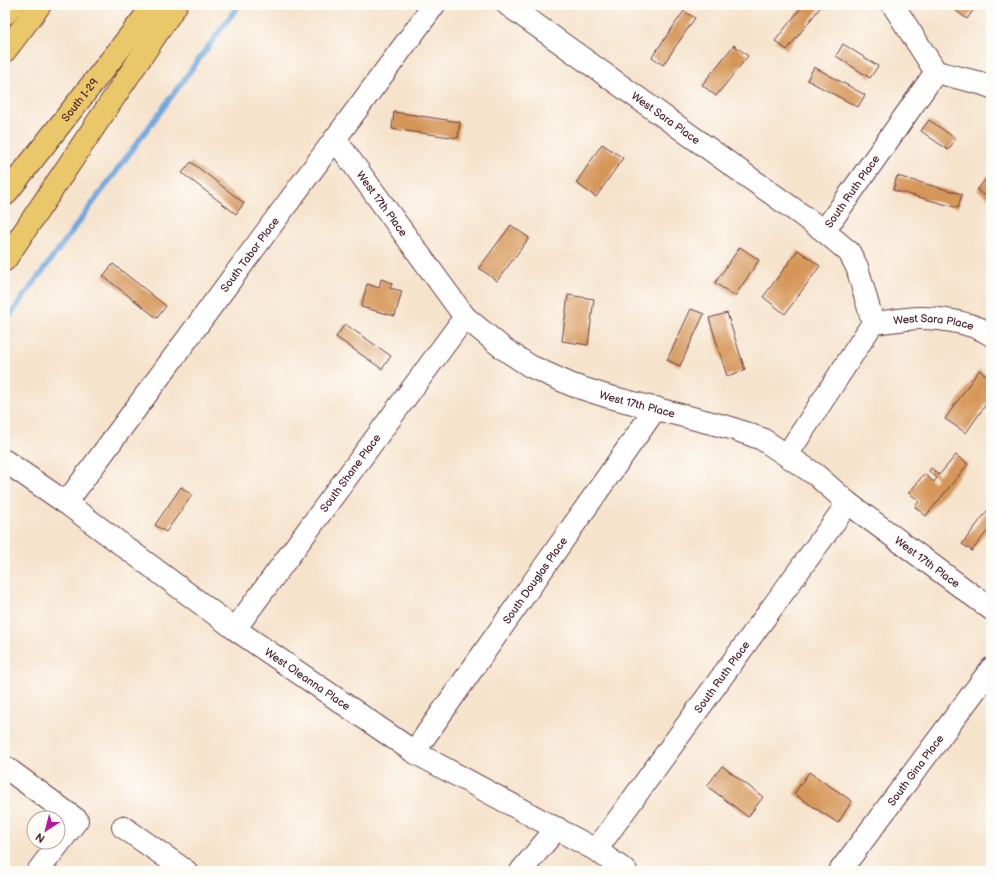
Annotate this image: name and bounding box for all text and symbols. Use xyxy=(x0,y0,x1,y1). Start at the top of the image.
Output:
street label: South I-29 xyxy=(59,76,101,124)
street label: West Sara Place xyxy=(629,89,703,147)
street label: South Ruth Place xyxy=(822,152,883,230)
street label: West 17th Place xyxy=(354,169,410,240)
street label: South Tabor Place xyxy=(218,214,282,295)
street label: West Sara Place xyxy=(892,312,976,333)
street label: West 17th Place xyxy=(597,388,677,421)
street label: South Shane Place xyxy=(317,431,384,515)
street label: South Douglas Place xyxy=(500,534,570,626)
street label: West 17th Place xyxy=(892,534,963,591)
street label: South Ruth Place xyxy=(692,638,753,716)
street label: West Oleanna Place xyxy=(262,645,353,714)
street label: South Gina Place xyxy=(885,732,947,809)
north arrow xyxy=(26,810,66,850)
text: N xyxy=(33,830,48,845)

